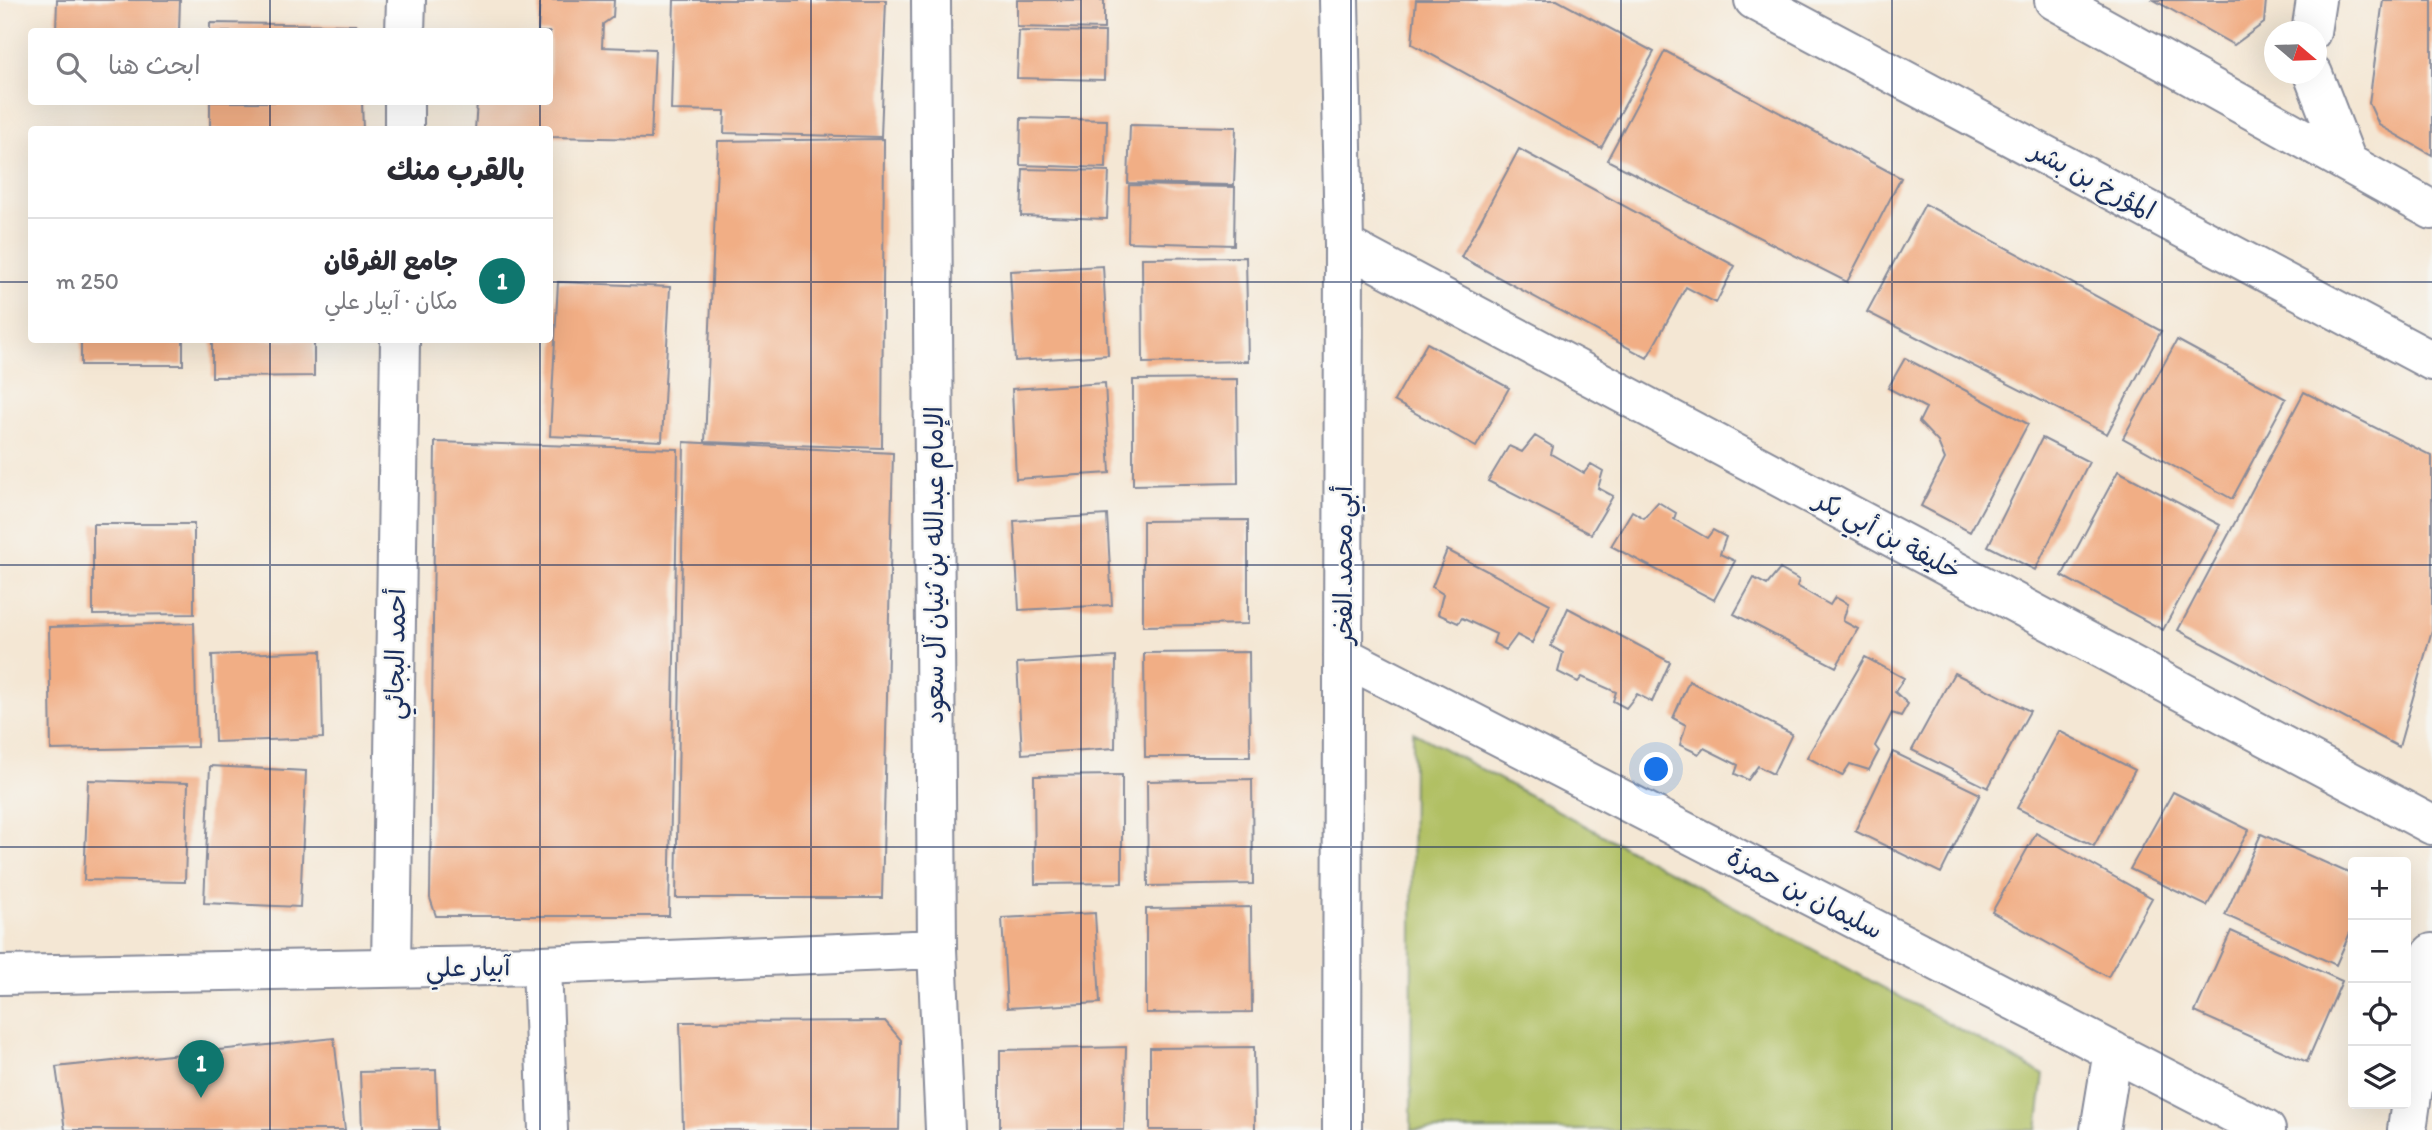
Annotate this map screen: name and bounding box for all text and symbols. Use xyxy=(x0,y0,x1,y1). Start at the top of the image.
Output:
north arrow xyxy=(2264,21,2327,84)
search box xyxy=(28,28,553,105)
icon: search xyxy=(52,48,90,86)
text: ابحث هنا xyxy=(108,49,201,81)
street label: المؤرخ بن بشر xyxy=(2022,133,2161,228)
text: بالقرب منك xyxy=(387,151,525,188)
text: جامع الفرقان xyxy=(324,245,458,277)
text: 250 m xyxy=(56,267,119,295)
text: 1 xyxy=(497,267,507,295)
text: مكان · آبيار علي xyxy=(324,287,458,315)
street label: الإمام عبدالله بن ثنيان آل سعود xyxy=(918,406,954,724)
street label: خليفة بن أبي بكر xyxy=(1804,482,1967,593)
street label: أبي محمد الفخر xyxy=(1327,485,1366,646)
street label: أحمد البجائي xyxy=(378,587,419,720)
your location xyxy=(1639,752,1673,786)
street label: سليمان بن حمزة xyxy=(1722,840,1888,946)
map controls xyxy=(2348,857,2411,1109)
button: + xyxy=(2348,857,2411,920)
button: − xyxy=(2348,920,2411,983)
street label: آبيار علي xyxy=(425,950,512,991)
button: locate xyxy=(2348,983,2411,1046)
pin: 1 xyxy=(178,1040,224,1098)
button: layers xyxy=(2348,1046,2411,1109)

